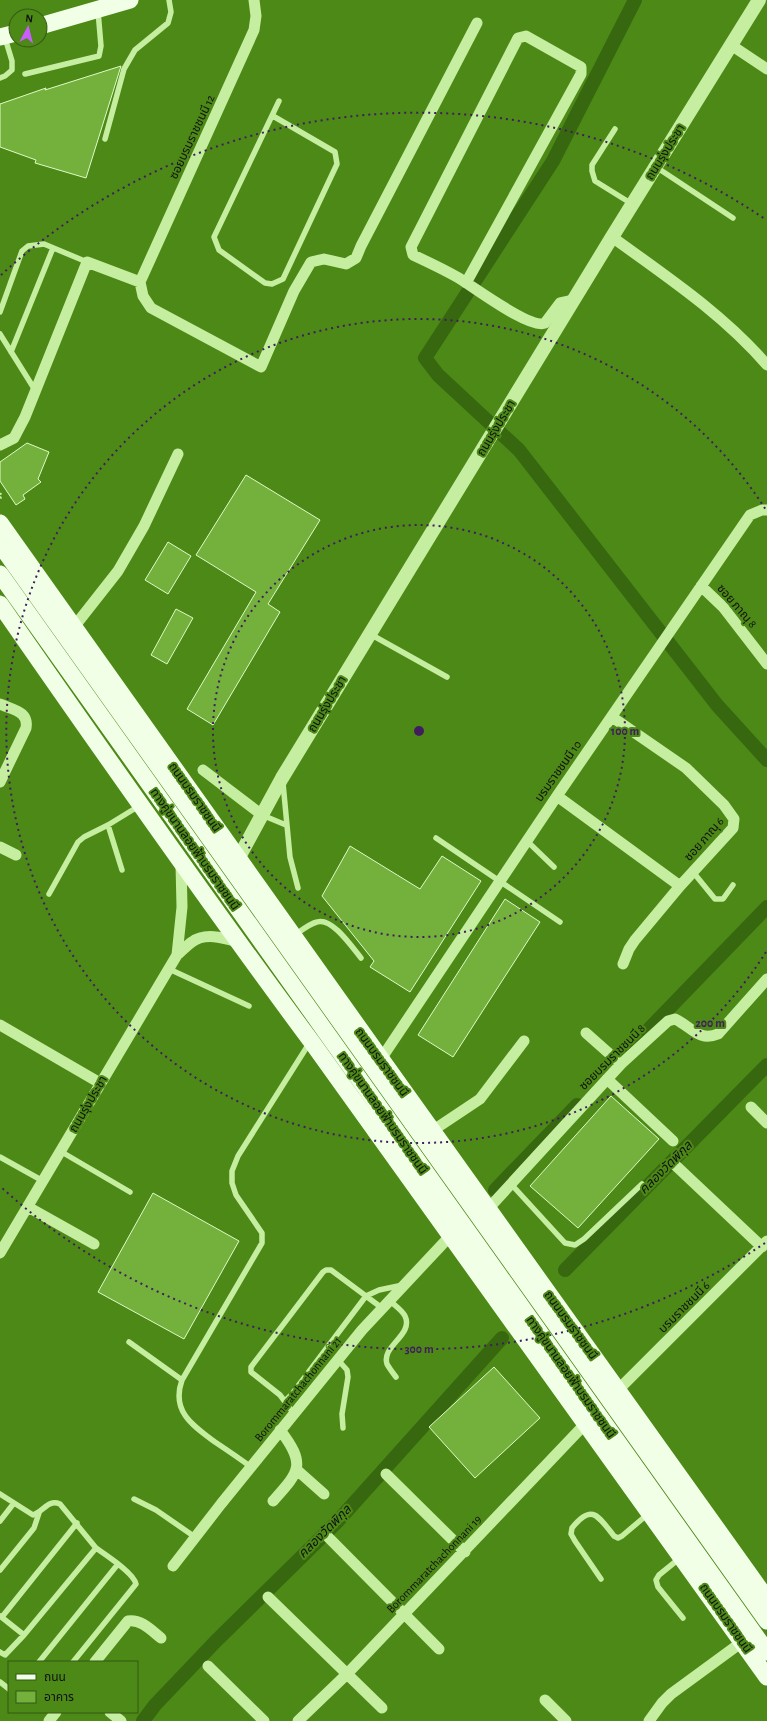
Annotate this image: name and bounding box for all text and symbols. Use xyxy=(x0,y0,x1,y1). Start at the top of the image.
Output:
north arrow xyxy=(8,8,48,48)
text: N xyxy=(25,13,34,24)
street label: ซอยบรมราชชนนี 12 xyxy=(167,93,217,181)
street label: ถนนรุ่งประชา xyxy=(642,122,688,182)
street label: ถนนรุ่งประชา xyxy=(474,397,518,459)
street label: ซอย ภาณุ 8 xyxy=(714,582,759,631)
street label: ถนนรุ่งประชา xyxy=(305,673,349,735)
centre of rings xyxy=(412,724,426,738)
text: 100 m xyxy=(611,725,639,737)
street label: บรมราชชนนี 10 xyxy=(533,738,583,804)
street label: ถนนบรมราชชนนี xyxy=(167,760,223,834)
street label: ทางคู่ขนานลอยฟ้าบรมราชชนนี xyxy=(148,786,242,912)
street label: ซอย ภาณุ 6 xyxy=(682,815,727,864)
text: 200 m xyxy=(695,1017,725,1029)
street label: ซอยบรมราชชนนี 8 xyxy=(577,1022,647,1092)
street label: ถนนบรมราชชนนี xyxy=(353,1026,411,1098)
street label: ทางคู่ขนานลอยฟ้าบรมราชชนนี xyxy=(336,1050,430,1176)
street label: ถนนรุ่งประชา xyxy=(66,1073,110,1135)
water label: คลองวัดพิกุล xyxy=(636,1138,696,1198)
street label: บรมราชชนนี 6 xyxy=(656,1279,712,1335)
street label: ถนนบรมราชชนนี xyxy=(542,1289,600,1361)
street label: ทางคู่ขนานลอยฟ้าบรมราชชนนี xyxy=(524,1314,618,1440)
street label: Borommaratchachonnani 21 xyxy=(252,1334,344,1444)
text: 300 m xyxy=(404,1343,434,1355)
water label: คลองวัดพิกุล xyxy=(295,1502,355,1562)
street label: Borommaratchachonnani 19 xyxy=(384,1513,484,1615)
street label: ถนนบรมราชชนนี xyxy=(698,1581,754,1655)
legend xyxy=(8,1661,138,1713)
text: ถนน xyxy=(44,1671,66,1683)
text: อาคาร xyxy=(44,1691,74,1703)

